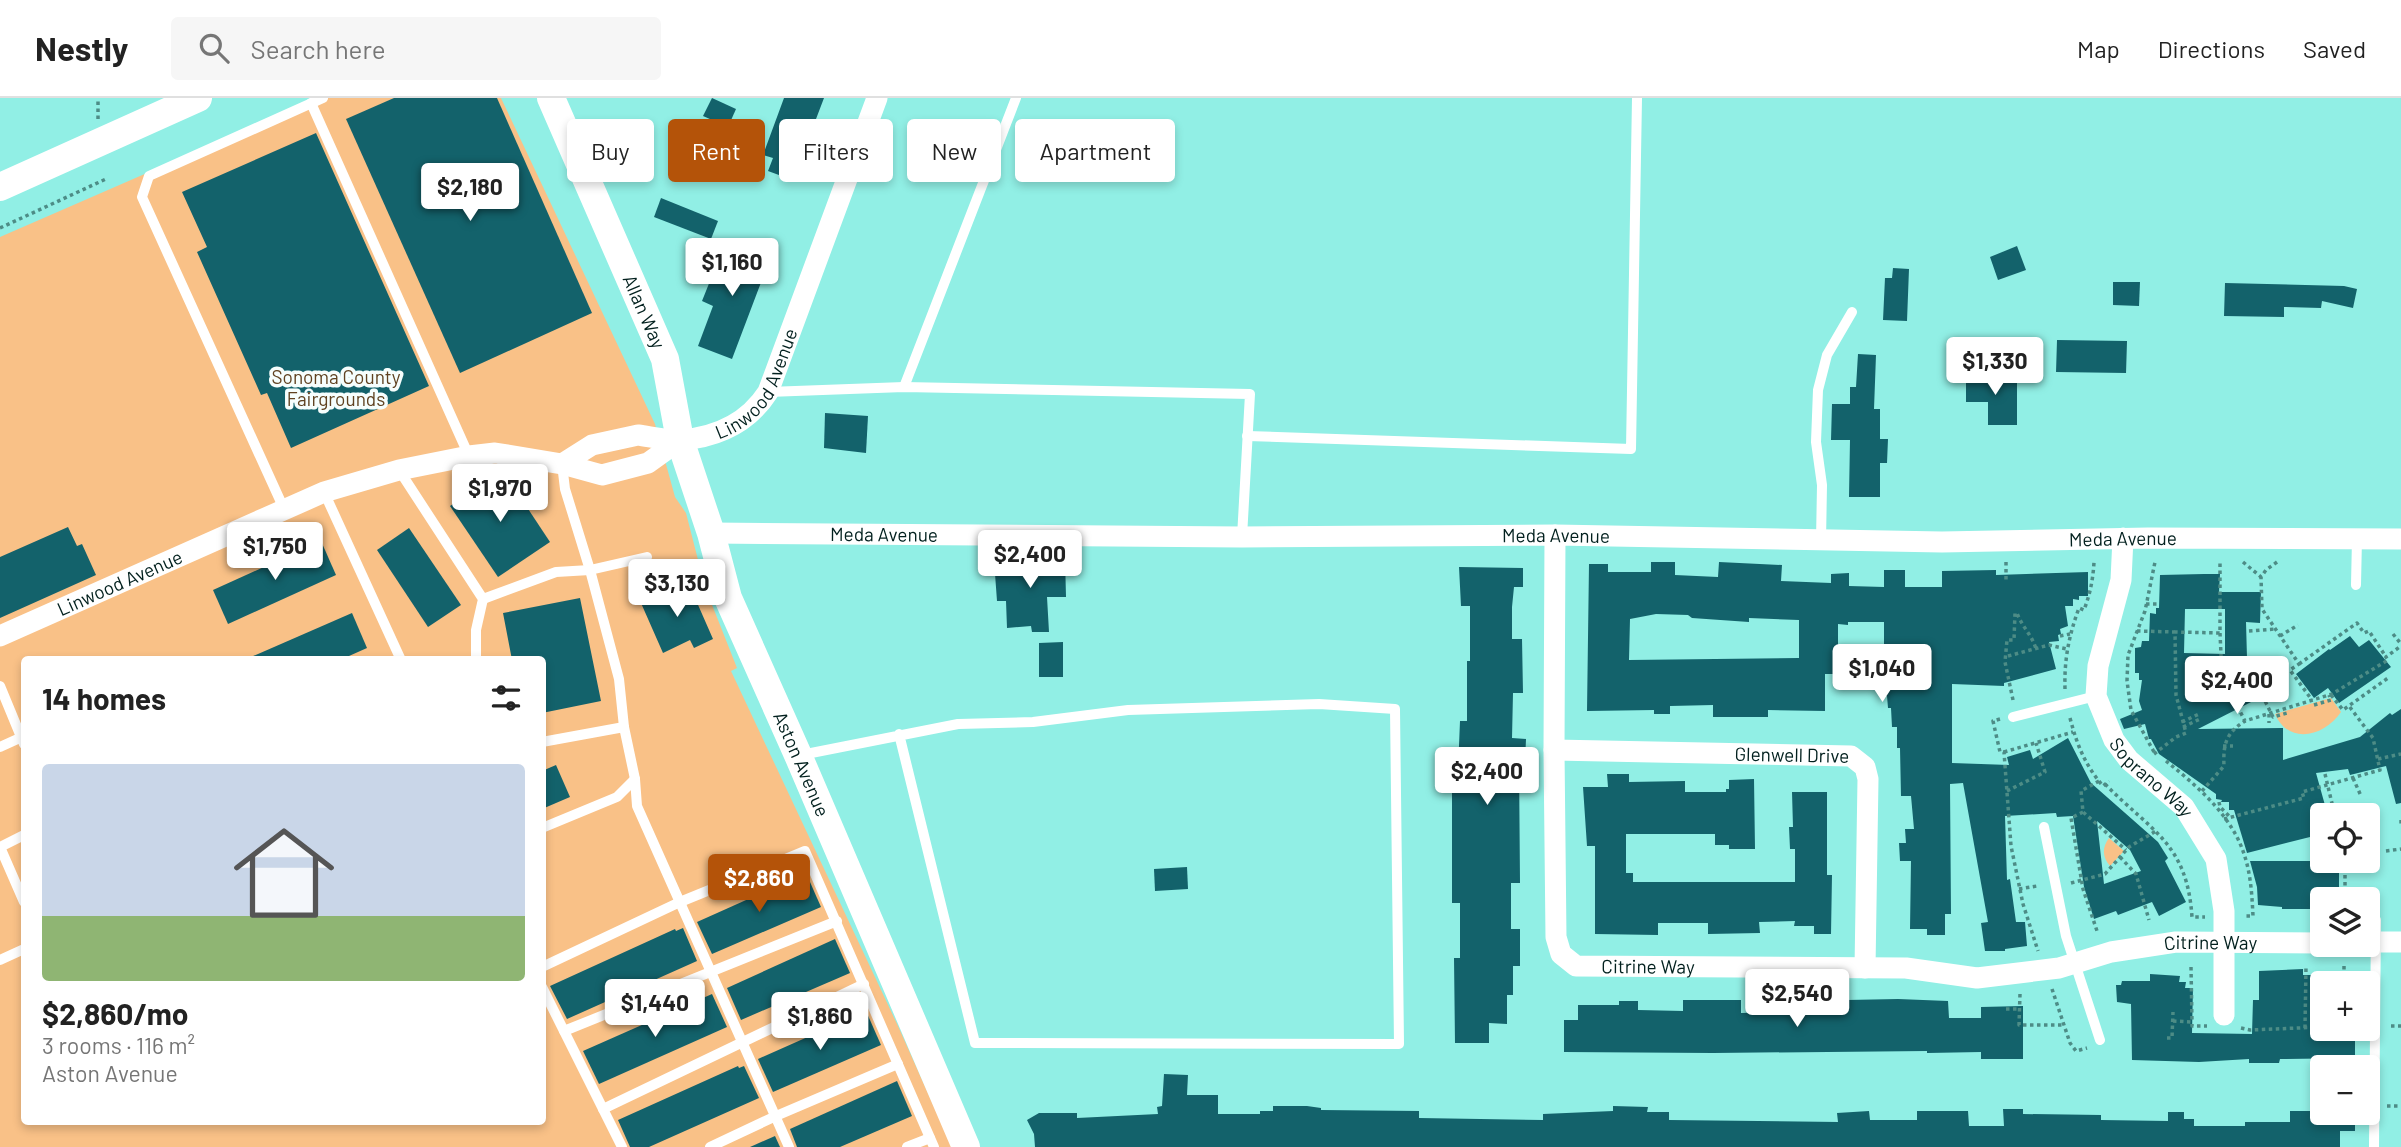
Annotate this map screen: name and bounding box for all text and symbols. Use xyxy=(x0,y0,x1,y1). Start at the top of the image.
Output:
search box xyxy=(171,17,661,80)
text: Nestly xyxy=(35,28,129,68)
icon: search xyxy=(195,29,233,67)
text: Search here xyxy=(251,33,386,64)
text: Map xyxy=(2077,34,2120,63)
text: Directions xyxy=(2158,34,2265,63)
text: Saved xyxy=(2303,34,2366,63)
chip: Buy xyxy=(567,119,654,182)
chip: Rent xyxy=(668,119,765,182)
chip: Filters xyxy=(779,119,893,182)
chip: New xyxy=(907,119,1001,182)
chip: Apartment xyxy=(1015,119,1175,182)
pin: $2,180 xyxy=(413,164,527,223)
text: $2,180 xyxy=(437,172,503,200)
pin: $1,160 xyxy=(675,238,789,298)
text: $1,160 xyxy=(702,247,763,275)
street label: Allan Way xyxy=(619,271,671,352)
street label: Linwood Avenue xyxy=(712,325,802,443)
pin: $1,330 xyxy=(1938,338,2052,397)
text: $1,330 xyxy=(1962,346,2028,374)
park label: Sonoma County Fairgrounds xyxy=(271,365,401,410)
pin: $1,970 xyxy=(443,464,557,524)
text: $1,970 xyxy=(468,473,532,501)
pin: $1,750 xyxy=(218,522,332,582)
street label: Meda Avenue xyxy=(830,522,938,546)
street label: Meda Avenue xyxy=(1502,523,1610,547)
street label: Meda Avenue xyxy=(2069,526,2177,551)
text: $1,750 xyxy=(243,531,307,559)
pin: $2,400 xyxy=(973,531,1087,590)
text: $2,400 xyxy=(994,539,1066,567)
street label: Linwood Avenue xyxy=(53,545,186,620)
pin: $3,130 xyxy=(620,560,734,619)
text: $3,130 xyxy=(644,568,710,596)
pin: $1,040 xyxy=(1825,644,1939,704)
text: $1,040 xyxy=(1849,653,1915,681)
pin: $2,400 xyxy=(2180,656,2294,716)
text: $2,400 xyxy=(2201,665,2273,693)
icon: filters xyxy=(487,679,525,717)
text: 14 homes xyxy=(42,680,166,716)
street label: Aston Avenue xyxy=(769,708,835,820)
street label: Soprano Way xyxy=(2105,733,2199,821)
street label: Glenwell Drive xyxy=(1734,742,1850,767)
pin: $2,400 xyxy=(1430,748,1544,807)
text: $2,400 xyxy=(1451,756,1523,784)
map controls xyxy=(2310,803,2380,1125)
button: locate xyxy=(2310,803,2380,873)
icon: home xyxy=(221,810,347,936)
pin: $2,860 xyxy=(702,854,816,914)
text: $2,860 xyxy=(724,863,794,891)
button: layers xyxy=(2310,887,2380,957)
street label: Citrine Way xyxy=(2162,930,2258,955)
street label: Citrine Way xyxy=(1601,954,1695,978)
pin: $2,540 xyxy=(1740,970,1854,1029)
button: + xyxy=(2310,971,2380,1041)
text: $2,540 xyxy=(1761,978,1833,1006)
pin: $1,440 xyxy=(598,979,712,1039)
text: $1,440 xyxy=(621,988,689,1016)
pin: $1,860 xyxy=(763,992,877,1052)
text: $2,860/mo xyxy=(42,995,188,1031)
text: $1,860 xyxy=(787,1001,853,1029)
text: 3 rooms · 116 m² xyxy=(42,1031,195,1059)
button: − xyxy=(2310,1055,2380,1125)
text: Aston Avenue xyxy=(42,1059,178,1087)

